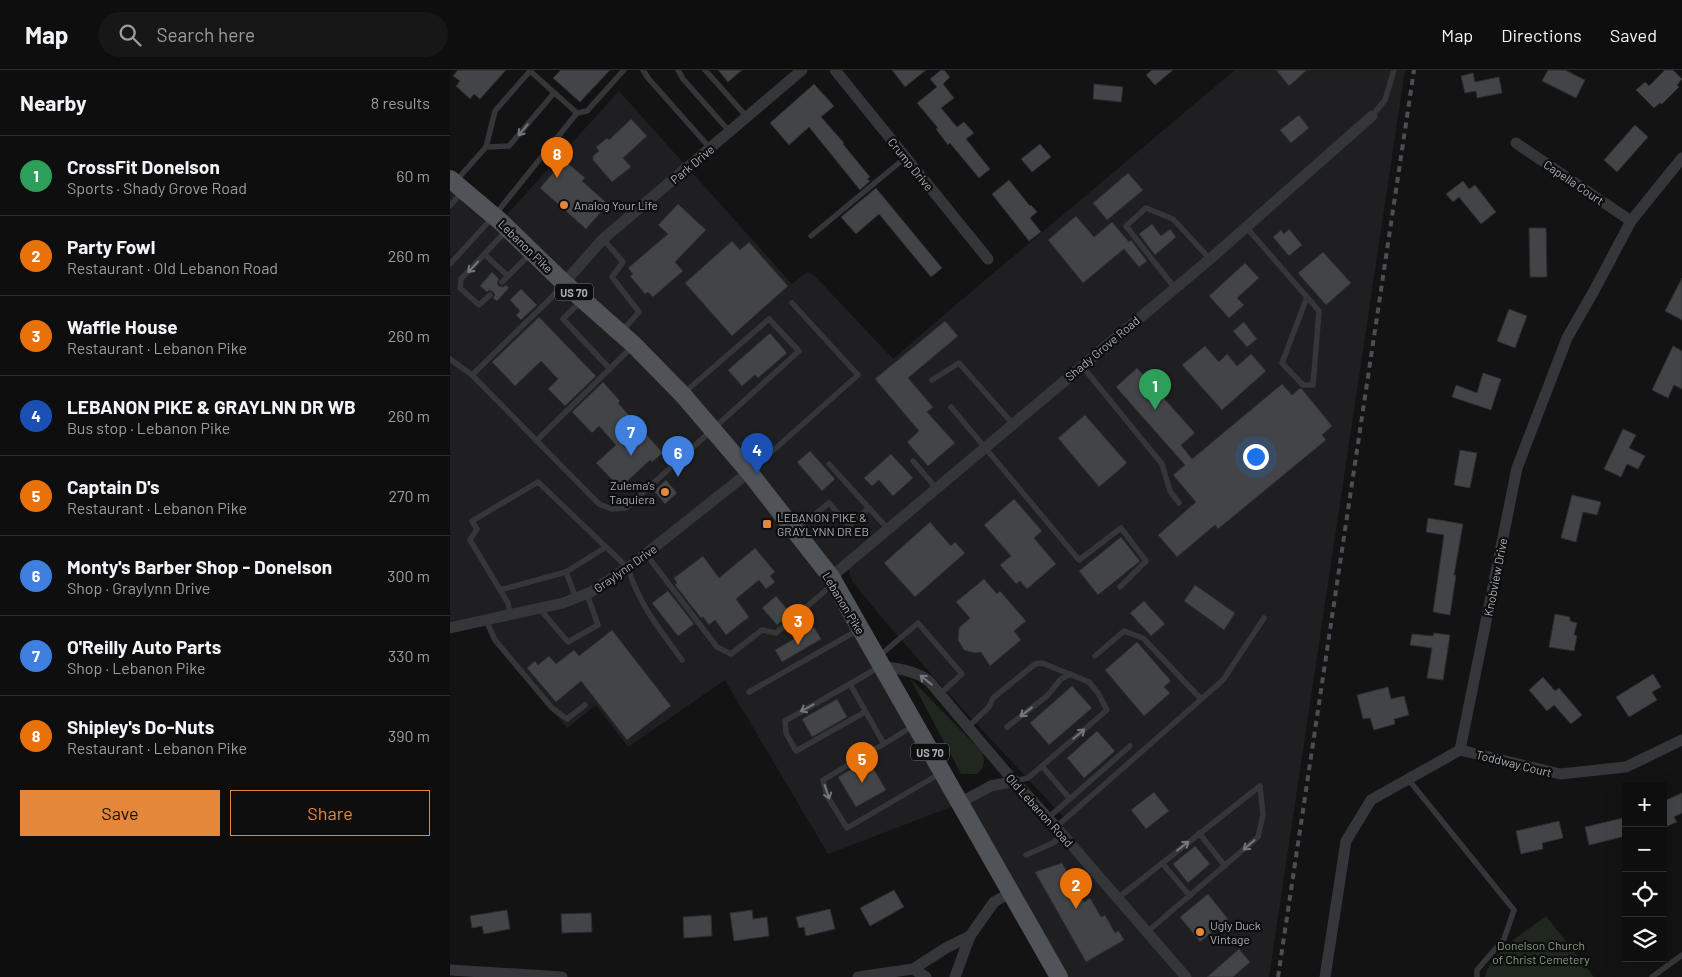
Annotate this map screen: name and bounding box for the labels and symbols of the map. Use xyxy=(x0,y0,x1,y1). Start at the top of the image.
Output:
one-way arrow xyxy=(517,123,528,136)
street label: Crump Drive xyxy=(885,135,937,193)
pin: 8 xyxy=(541,137,573,178)
street label: Park Drive xyxy=(667,142,717,186)
street label: Capella Court xyxy=(1541,157,1607,207)
place label: Analog Your Life xyxy=(574,198,658,212)
marker: Analog Your Life xyxy=(558,199,570,211)
street label: Lebanon Pike xyxy=(496,217,556,275)
one-way arrow xyxy=(467,260,479,273)
road number: US 70 xyxy=(555,283,593,300)
street label: Shady Grove Road xyxy=(1062,313,1142,383)
pin: 1 xyxy=(1139,369,1171,410)
pin: 7 xyxy=(615,415,647,456)
pin: 4 xyxy=(741,433,773,474)
pin: 6 xyxy=(662,436,694,477)
your location xyxy=(1243,444,1269,470)
place label: Zulema's Taquiera xyxy=(609,478,655,506)
marker: Zulema's Taquiera xyxy=(659,486,671,498)
place label: LEBANON PIKE & GRAYLYNN DR EB xyxy=(777,510,869,538)
marker: LEBANON PIKE & GRAYLYNN DR EB xyxy=(761,518,773,530)
street label: Knobview Drive xyxy=(1481,537,1509,617)
street label: Graylynn Drive xyxy=(591,541,659,595)
street label: Lebanon Pike xyxy=(820,569,868,637)
pin: 3 xyxy=(782,604,814,645)
one-way arrow xyxy=(919,674,932,685)
one-way arrow xyxy=(800,703,815,713)
one-way arrow xyxy=(1019,707,1033,717)
one-way arrow xyxy=(1072,729,1085,740)
pin: 5 xyxy=(846,742,878,783)
road number: US 70 xyxy=(911,744,949,760)
street label: Toddway Court xyxy=(1475,747,1553,779)
street label: Old Lebanon Road xyxy=(1004,771,1076,849)
one-way arrow xyxy=(823,784,832,800)
one-way arrow xyxy=(1242,840,1255,851)
one-way arrow xyxy=(1176,841,1190,851)
pin: 2 xyxy=(1060,868,1092,909)
place label: Ugly Duck Vintage xyxy=(1210,918,1261,946)
marker: Ugly Duck Vintage xyxy=(1194,926,1206,938)
park label: Donelson Church of Christ Cemetery xyxy=(1492,938,1590,966)

